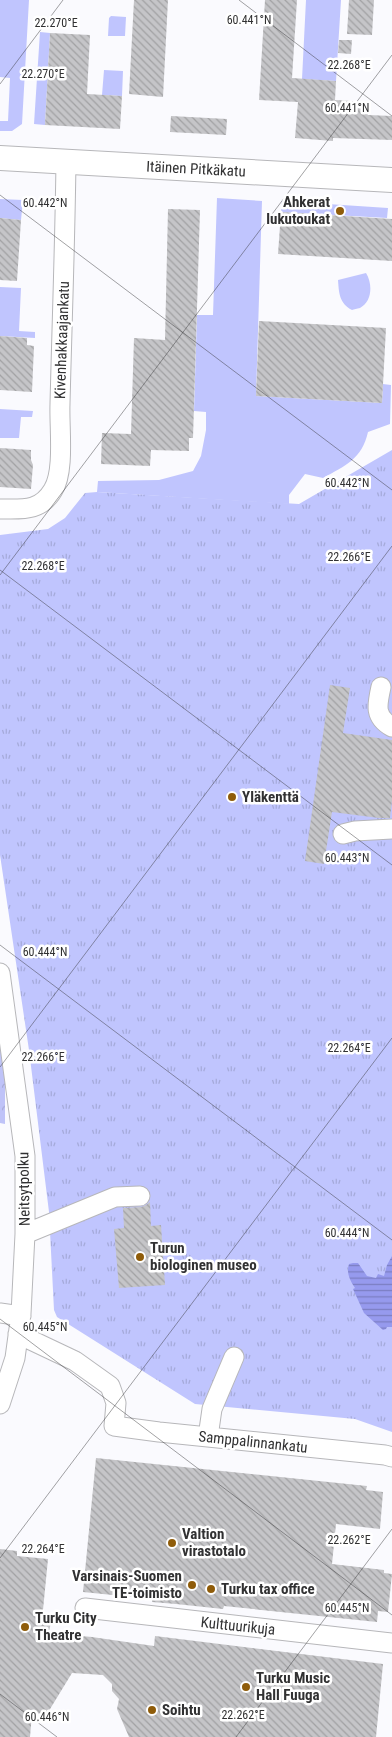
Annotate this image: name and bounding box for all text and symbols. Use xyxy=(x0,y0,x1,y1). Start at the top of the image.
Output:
text: 60.441°N xyxy=(227,13,271,27)
text: 22.270°E xyxy=(34,16,78,30)
text: 22.268°E xyxy=(327,58,371,72)
text: 22.270°E xyxy=(21,67,65,81)
text: 60.441°N xyxy=(325,101,369,115)
street label: Itäinen Pitkäkatu xyxy=(146,157,246,181)
place label: Ahkerat lukutoukat xyxy=(266,193,330,228)
text: 60.442°N xyxy=(23,196,67,210)
marker: Ahkerat lukutoukat xyxy=(334,205,346,217)
street label: Kivenhakkaajankatu xyxy=(51,281,73,399)
text: 60.442°N xyxy=(325,476,369,490)
text: 22.266°E xyxy=(327,550,371,564)
text: 22.268°E xyxy=(21,559,65,573)
place label: Yläkenttä xyxy=(242,788,299,806)
marker: Yläkenttä xyxy=(226,791,238,803)
text: 60.443°N xyxy=(325,851,369,865)
text: 60.444°N xyxy=(23,945,67,959)
text: 22.264°E xyxy=(327,1041,371,1055)
text: 22.266°E xyxy=(21,1050,65,1064)
street label: Neitsytpolku xyxy=(14,1152,34,1226)
text: 60.444°N xyxy=(325,1226,369,1240)
place label: Turun biologinen museo xyxy=(150,1239,257,1274)
marker: Turun biologinen museo xyxy=(134,1251,146,1263)
text: 60.445°N xyxy=(23,1320,67,1334)
street label: Samppalinnankatu xyxy=(197,1427,309,1457)
place label: Valtion virastotalo xyxy=(182,1525,246,1560)
text: 22.262°E xyxy=(327,1533,371,1547)
marker: Valtion virastotalo xyxy=(166,1537,178,1549)
text: 22.264°E xyxy=(21,1542,65,1556)
place label: Varsinais-Suomen TE-toimisto xyxy=(72,1567,182,1602)
marker: Varsinais-Suomen TE-toimisto xyxy=(186,1579,198,1591)
place label: Turku tax office xyxy=(221,1580,315,1598)
marker: Turku tax office xyxy=(205,1583,217,1595)
text: 60.445°N xyxy=(325,1601,369,1615)
place label: Turku City Theatre xyxy=(35,1609,97,1644)
street label: Kulttuurikuja xyxy=(200,1613,276,1639)
marker: Turku City Theatre xyxy=(19,1621,31,1633)
place label: Turku Music Hall Fuuga xyxy=(256,1669,330,1704)
marker: Turku Music Hall Fuuga xyxy=(240,1681,252,1693)
place label: Soihtu xyxy=(162,1701,201,1719)
marker: Soihtu xyxy=(146,1704,158,1716)
text: 22.262°E xyxy=(221,1708,265,1722)
text: 60.446°N xyxy=(25,1710,69,1724)

